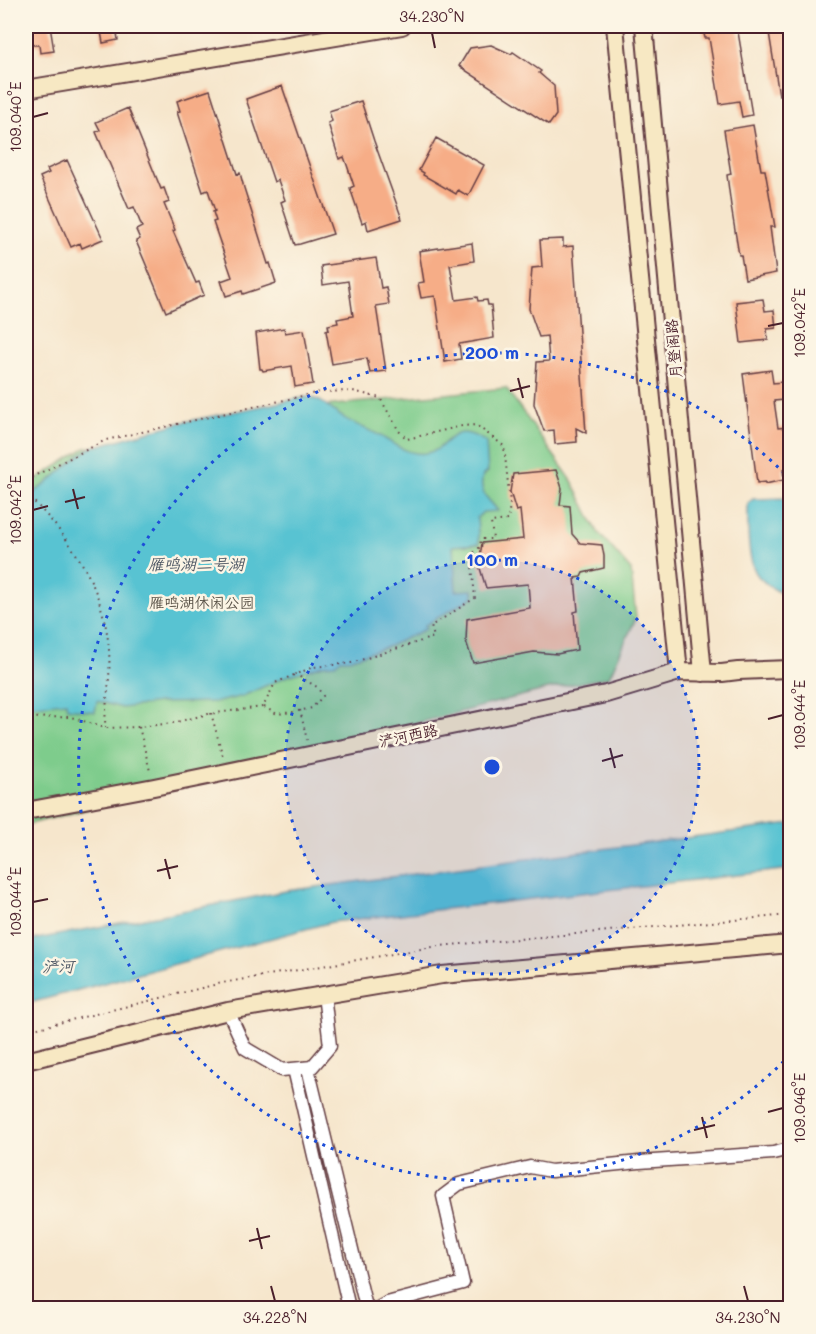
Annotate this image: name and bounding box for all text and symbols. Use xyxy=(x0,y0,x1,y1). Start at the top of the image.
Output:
text: 34.230°N xyxy=(399,6,465,26)
text: 109.040°E xyxy=(5,81,25,152)
text: 109.042°E xyxy=(789,288,809,358)
street label: 月登阁路 xyxy=(660,318,686,380)
text: 200 m xyxy=(465,340,519,364)
text: 109.042°E xyxy=(5,475,25,545)
text: 100 m xyxy=(466,547,518,571)
water label: 雁鸣湖二号湖 xyxy=(148,553,246,574)
park label: 雁鸣湖休闲公园 xyxy=(149,592,255,612)
text: 109.044°E xyxy=(789,679,809,750)
street label: 浐河西路 xyxy=(377,719,439,751)
centre of rings xyxy=(482,757,502,777)
text: 109.044°E xyxy=(5,866,25,937)
water label: 浐河 xyxy=(42,955,77,976)
text: 109.046°E xyxy=(789,1072,809,1143)
text: 34.228°N xyxy=(243,1307,307,1327)
text: 34.230°N xyxy=(715,1307,781,1327)

